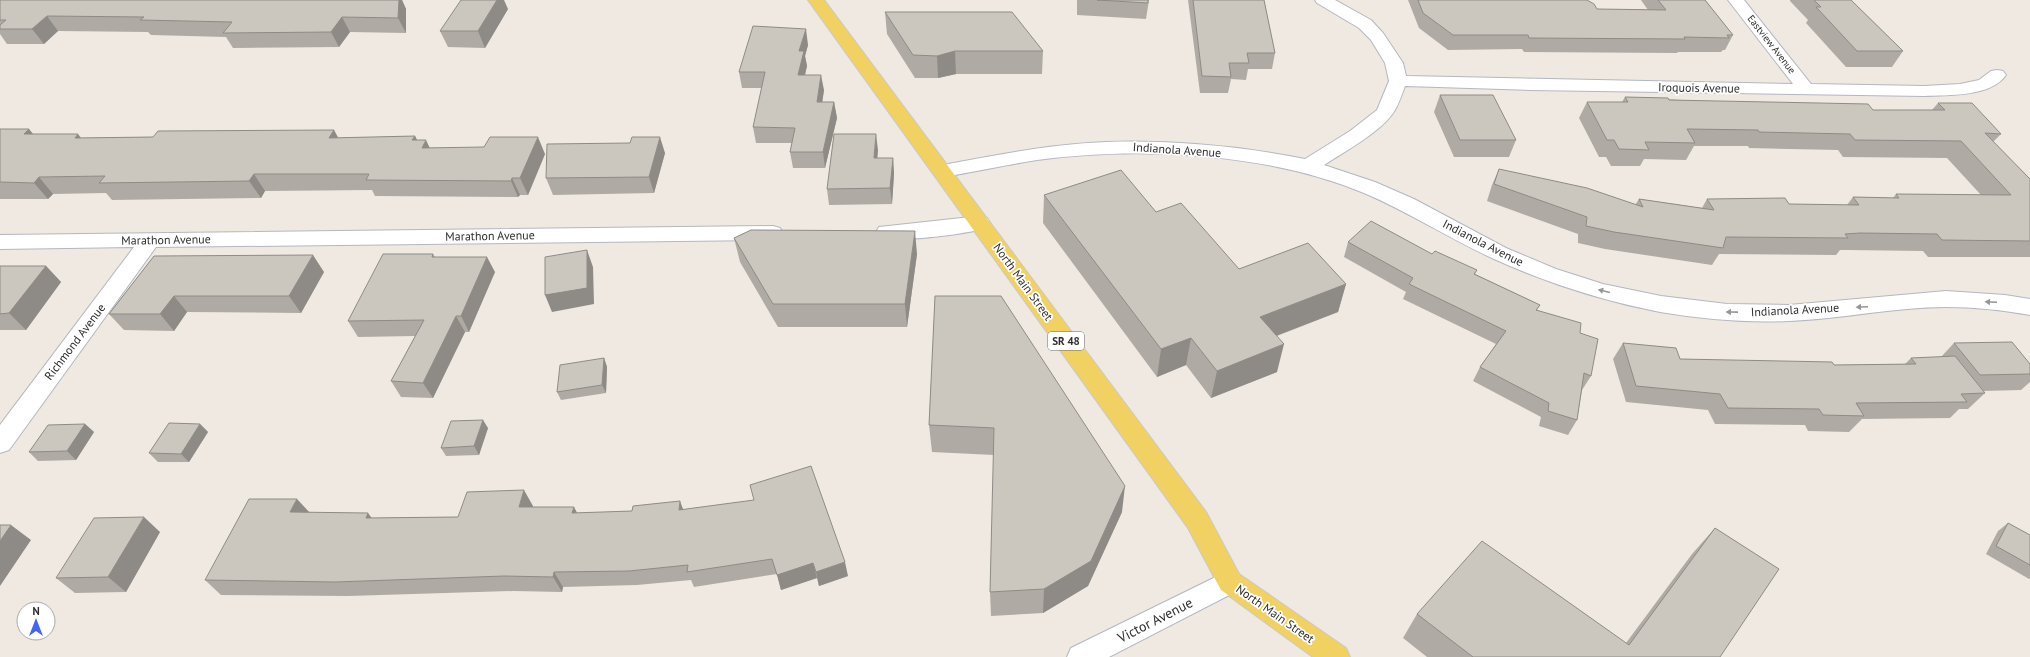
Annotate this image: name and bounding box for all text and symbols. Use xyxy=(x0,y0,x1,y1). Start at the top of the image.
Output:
street label: Eastview Avenue xyxy=(1745,12,1799,76)
street label: Iroquois Avenue xyxy=(1658,79,1740,96)
street label: Indianola Avenue xyxy=(1132,139,1222,160)
street label: Indianola Avenue xyxy=(1440,216,1526,269)
street label: Marathon Avenue xyxy=(445,227,535,244)
street label: Marathon Avenue xyxy=(121,231,211,248)
street label: North Main Street xyxy=(990,240,1056,323)
one-way arrow xyxy=(1598,288,1610,294)
one-way arrow xyxy=(1985,299,1997,306)
street label: Indianola Avenue xyxy=(1750,300,1840,319)
street label: Richmond Avenue xyxy=(41,301,108,383)
one-way arrow xyxy=(1855,304,1868,310)
one-way arrow xyxy=(1725,309,1738,315)
road number: SR 48 xyxy=(1048,332,1084,350)
street label: North Main Street xyxy=(1233,581,1317,646)
street label: Victor Avenue xyxy=(1114,593,1196,647)
north arrow xyxy=(16,601,56,641)
text: N xyxy=(32,604,40,618)

